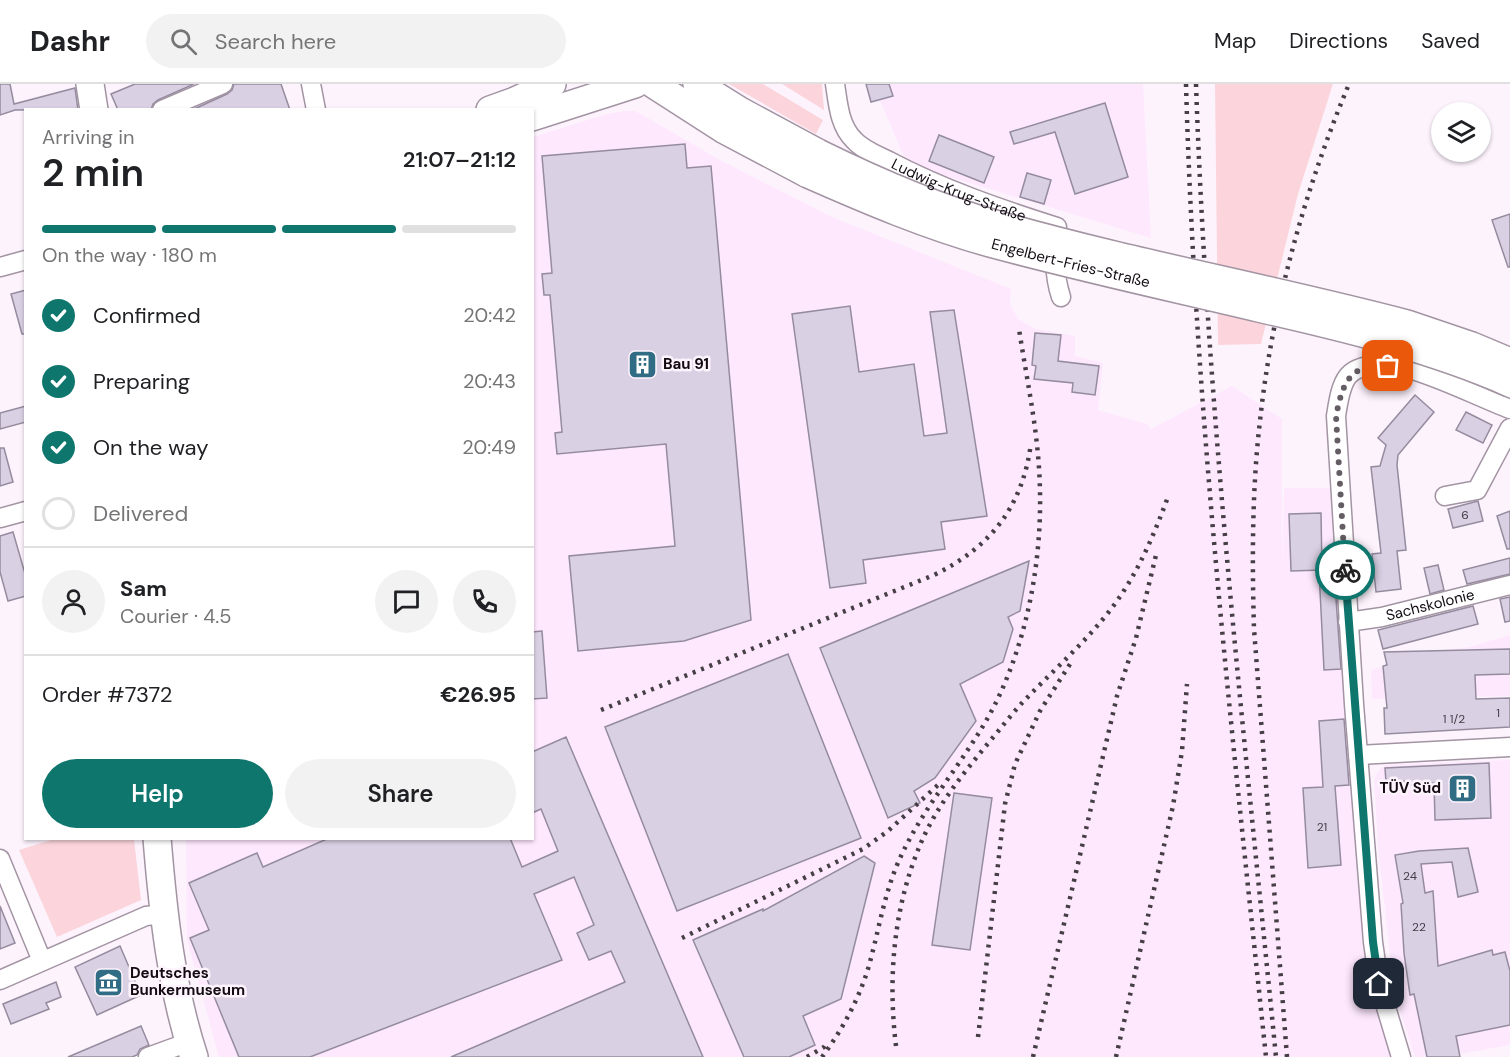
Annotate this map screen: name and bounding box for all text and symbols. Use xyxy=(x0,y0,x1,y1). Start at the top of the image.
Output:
search box xyxy=(146,14,566,68)
text: Dashr xyxy=(30,23,110,60)
icon: search xyxy=(167,25,200,58)
text: Search here xyxy=(215,27,336,56)
text: Map xyxy=(1214,27,1256,55)
text: Directions xyxy=(1289,27,1388,55)
text: Saved xyxy=(1421,27,1480,55)
map controls xyxy=(1431,102,1491,162)
button: layers xyxy=(1431,102,1491,162)
text: Arriving in xyxy=(42,124,134,150)
text: 21:07–21:12 xyxy=(403,145,516,174)
text: 2 min xyxy=(42,147,144,198)
street label: Ludwig-Krug-Straße xyxy=(888,154,1029,226)
street label: Engelbert-Fries-Straße xyxy=(989,234,1152,292)
text: On the way · 180 m xyxy=(42,242,217,268)
icon: check xyxy=(42,299,75,332)
text: Confirmed xyxy=(93,301,201,330)
text: 20:42 xyxy=(463,302,516,328)
pin xyxy=(1362,340,1413,391)
building icon: Bau 91 xyxy=(626,348,658,380)
icon: bag xyxy=(1371,349,1404,382)
place label: Bau 91 xyxy=(663,354,709,374)
icon: check xyxy=(42,365,75,398)
text: Preparing xyxy=(93,367,190,396)
text: 20:43 xyxy=(463,368,516,394)
icon: check xyxy=(42,431,75,464)
text: On the way xyxy=(93,433,208,462)
text: 20:49 xyxy=(462,434,516,460)
text: Delivered xyxy=(93,499,188,528)
house number: 6 xyxy=(1461,507,1469,523)
courier xyxy=(1315,540,1375,600)
icon: bike xyxy=(1329,554,1362,587)
button: person xyxy=(42,570,105,633)
button: chat xyxy=(375,570,438,633)
button: phone xyxy=(453,570,516,633)
text: Sam xyxy=(120,574,167,603)
street label: Sachskolonie xyxy=(1384,584,1477,626)
text: Courier · 4.5 xyxy=(120,603,232,629)
text: Order #7372 xyxy=(42,680,172,709)
text: €26.95 xyxy=(440,680,516,709)
house number: 1 xyxy=(1496,705,1500,721)
house number: 1 1/2 xyxy=(1443,711,1465,727)
button: Help xyxy=(42,759,273,828)
button: Share xyxy=(285,759,516,828)
building icon: TÜV Süd xyxy=(1446,772,1478,804)
place label: TÜV Süd xyxy=(1380,778,1441,798)
house number: 21 xyxy=(1317,819,1327,835)
house number: 24 xyxy=(1403,868,1417,884)
house number: 22 xyxy=(1412,919,1426,935)
pin xyxy=(1353,958,1404,1009)
place label: Deutsches Bunkermuseum xyxy=(130,963,245,1000)
museum icon: Deutsches Bunkermuseum xyxy=(93,966,125,998)
icon: home xyxy=(1362,967,1395,1000)

